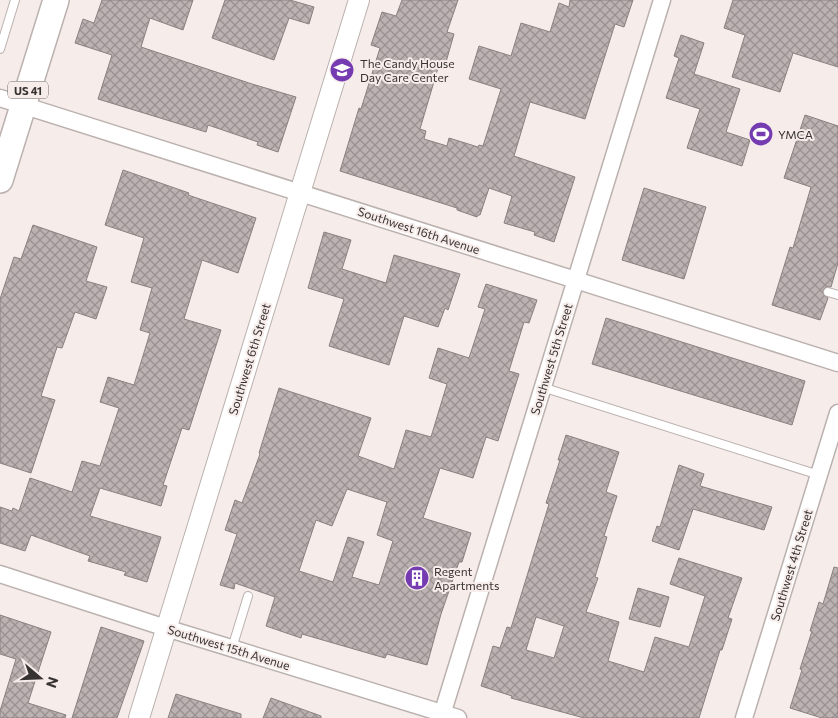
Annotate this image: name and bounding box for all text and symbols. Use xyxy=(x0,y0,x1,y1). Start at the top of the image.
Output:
place label: The Candy House Day Care Center xyxy=(360,56,455,84)
school or university icon: The Candy House Day Care Center xyxy=(329,57,355,83)
road number: US 41 xyxy=(8,82,48,98)
sports icon: YMCA xyxy=(748,121,774,147)
place label: YMCA xyxy=(778,127,813,141)
street label: Southwest 16th Avenue xyxy=(356,204,482,256)
street label: Southwest 6th Street xyxy=(225,301,273,417)
street label: Southwest 5th Street xyxy=(527,301,575,416)
street label: Southwest 4th Street xyxy=(767,507,815,623)
place label: Regent Apartments xyxy=(434,564,499,592)
building icon: Regent Apartments xyxy=(404,565,430,591)
street label: Southwest 15th Avenue xyxy=(166,622,292,672)
north arrow xyxy=(15,653,65,703)
text: N xyxy=(43,675,63,690)

